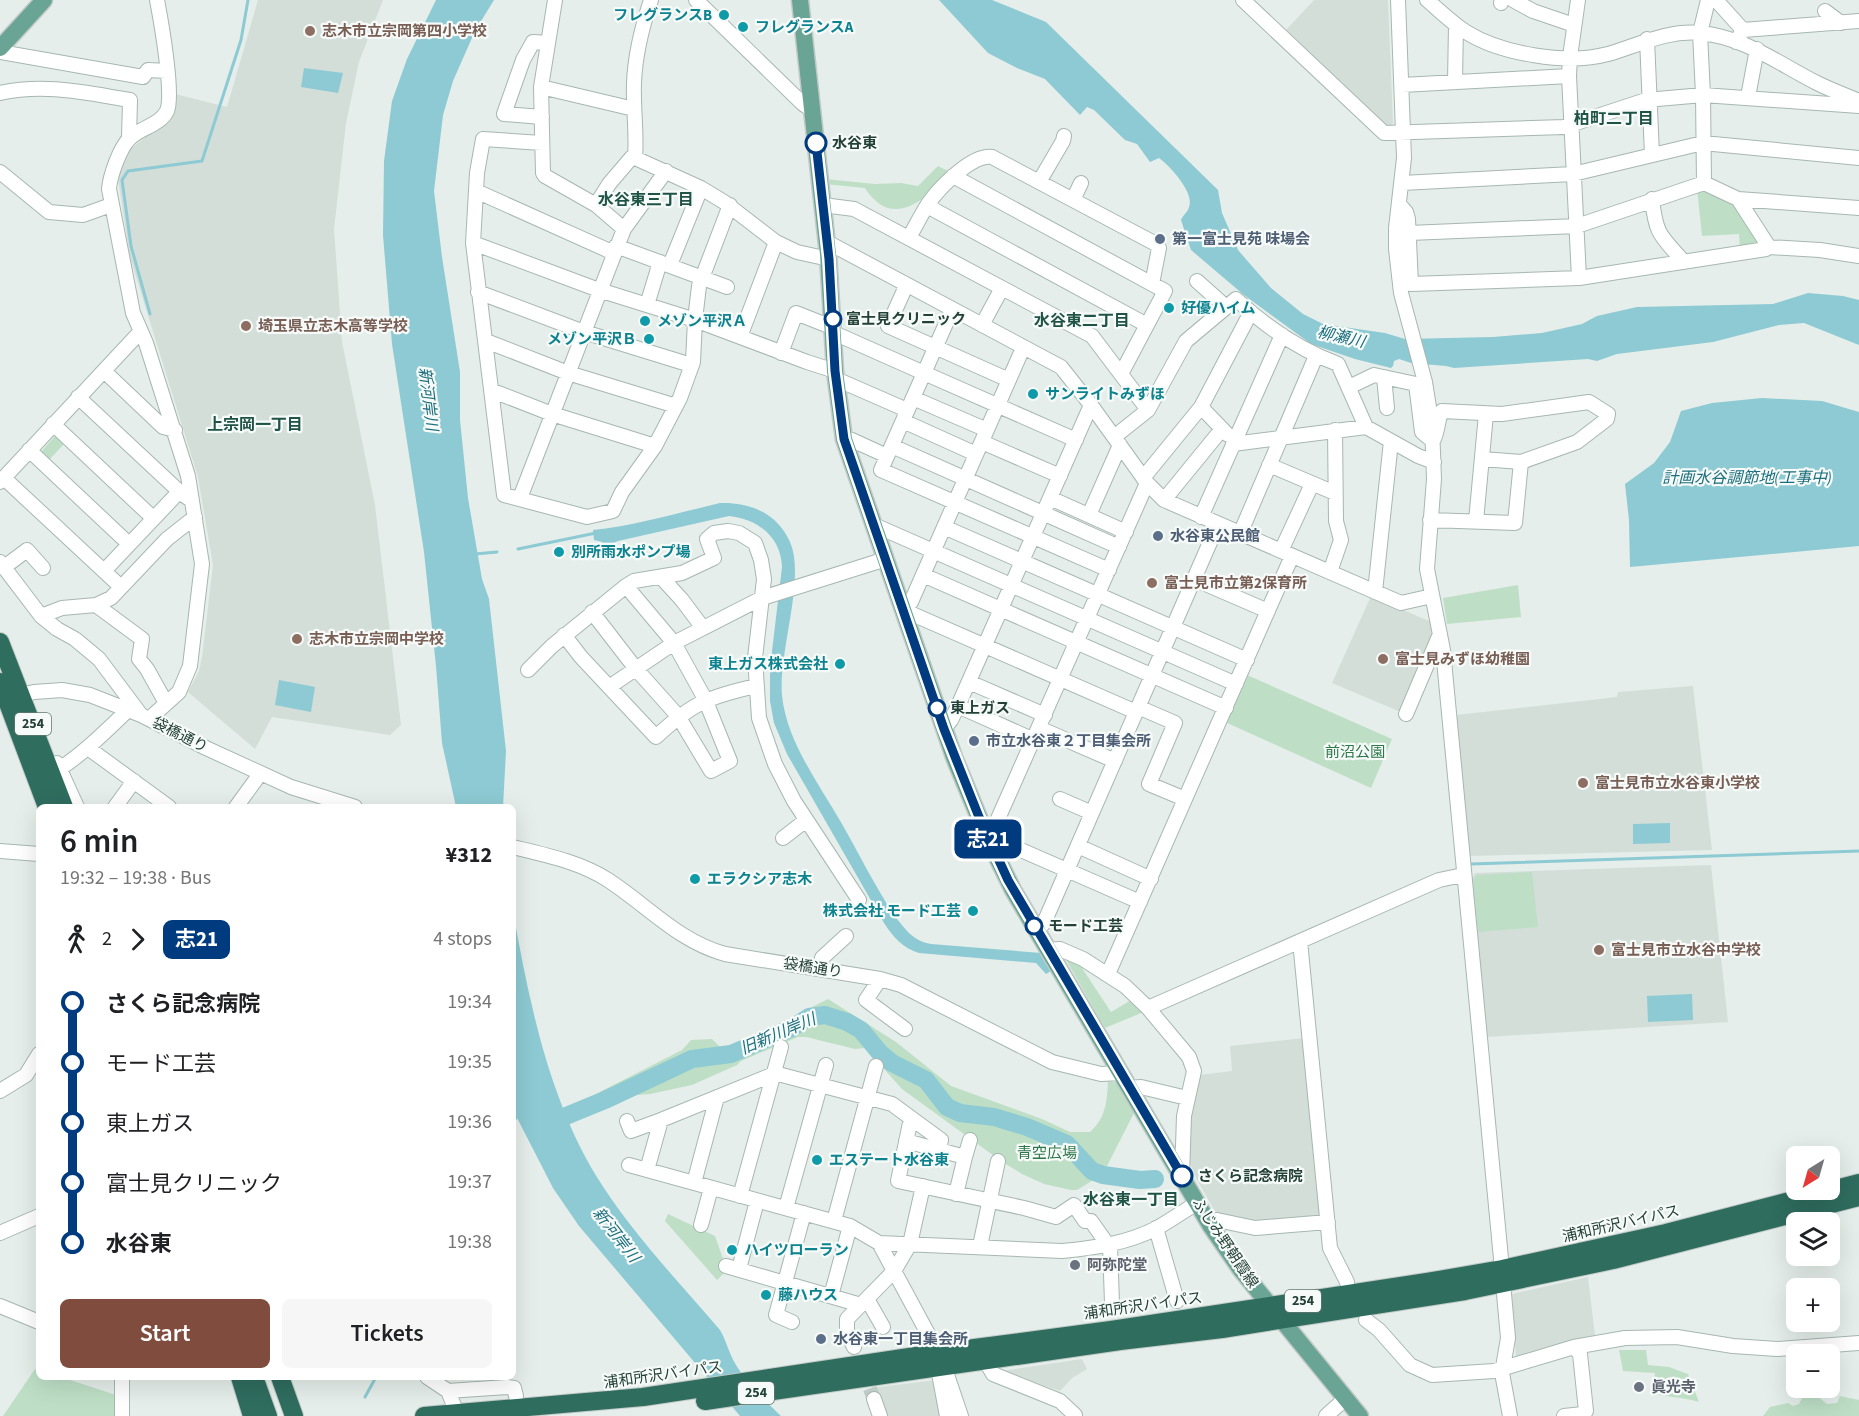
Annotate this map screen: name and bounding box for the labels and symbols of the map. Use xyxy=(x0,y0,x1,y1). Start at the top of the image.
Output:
place label: フレグランスB xyxy=(613,5,712,26)
marker: フレグランスB xyxy=(717,8,731,22)
place label: フレグランスA xyxy=(755,17,854,38)
marker: フレグランスA xyxy=(736,20,750,34)
place label: 志木市立宗岡第四小学校 xyxy=(322,21,487,42)
marker: 志木市立宗岡第四小学校 xyxy=(303,24,317,38)
district label: 柏町二丁目 xyxy=(1574,108,1654,130)
marker: 水谷東 xyxy=(805,132,827,154)
place label: 水谷東 xyxy=(832,133,877,154)
district label: 水谷東三丁目 xyxy=(598,189,694,211)
place label: 第一富士見苑 味場会 xyxy=(1172,229,1310,250)
marker: 第一富士見苑 味場会 xyxy=(1153,232,1167,246)
place label: 好優ハイム xyxy=(1181,298,1255,319)
marker: 好優ハイム xyxy=(1162,301,1176,315)
place label: 富士見クリニック xyxy=(846,309,966,330)
marker: 富士見クリニック xyxy=(824,310,842,328)
district label: 水谷東二丁目 xyxy=(1034,310,1130,332)
place label: メゾン平沢Ａ xyxy=(657,311,747,332)
marker: メゾン平沢Ａ xyxy=(638,314,652,328)
place label: 埼玉県立志木高等学校 xyxy=(258,316,408,337)
marker: 埼玉県立志木高等学校 xyxy=(239,319,253,333)
water label: 柳瀬川 xyxy=(1315,321,1369,354)
place label: メゾン平沢Ｂ xyxy=(547,329,637,350)
marker: メゾン平沢Ｂ xyxy=(642,332,656,346)
water label: 新河岸川 xyxy=(413,366,443,434)
place label: サンライトみずほ xyxy=(1045,384,1165,405)
marker: サンライトみずほ xyxy=(1026,387,1040,401)
district label: 上宗岡一丁目 xyxy=(207,414,303,436)
water label: 計画水谷調節地(工事中) xyxy=(1662,467,1832,489)
place label: 水谷東公民館 xyxy=(1170,526,1260,547)
marker: 水谷東公民館 xyxy=(1151,529,1165,543)
place label: 別所雨水ポンプ場 xyxy=(571,542,691,563)
marker: 別所雨水ポンプ場 xyxy=(552,545,566,559)
place label: 富士見市立第2保育所 xyxy=(1164,573,1307,594)
marker: 富士見市立第2保育所 xyxy=(1145,576,1159,590)
place label: 志木市立宗岡中学校 xyxy=(309,629,444,650)
marker: 志木市立宗岡中学校 xyxy=(290,632,304,646)
place label: 富士見みずほ幼稚園 xyxy=(1395,649,1530,670)
marker: 富士見みずほ幼稚園 xyxy=(1376,652,1390,666)
place label: 東上ガス株式会社 xyxy=(708,654,828,675)
marker: 東上ガス株式会社 xyxy=(833,657,847,671)
place label: 東上ガス xyxy=(950,698,1010,719)
marker: 東上ガス xyxy=(928,699,946,717)
street label: 袋橋通り xyxy=(148,712,212,758)
road number: 254 xyxy=(15,713,51,735)
place label: 市立水谷東２丁目集会所 xyxy=(986,731,1151,752)
marker: 市立水谷東２丁目集会所 xyxy=(967,734,981,748)
park label: 前沼公園 xyxy=(1325,742,1385,763)
place label: 富士見市立水谷東小学校 xyxy=(1595,773,1760,794)
marker: 富士見市立水谷東小学校 xyxy=(1576,776,1590,790)
line badge: 志21 xyxy=(954,820,1022,858)
place label: エラクシア志木 xyxy=(707,869,812,890)
marker: エラクシア志木 xyxy=(688,872,702,886)
place label: 株式会社 モード工芸 xyxy=(823,901,961,922)
marker: 株式会社 モード工芸 xyxy=(966,904,980,918)
place label: モード工芸 xyxy=(1048,916,1123,937)
marker: モード工芸 xyxy=(1025,917,1043,935)
place label: 富士見市立水谷中学校 xyxy=(1611,940,1761,961)
marker: 富士見市立水谷中学校 xyxy=(1592,943,1606,957)
street label: 袋橋通り xyxy=(782,953,844,983)
water label: 旧新川岸川 xyxy=(737,1007,821,1060)
park label: 青空広場 xyxy=(1017,1143,1077,1164)
north arrow xyxy=(1786,1146,1840,1200)
place label: エステート水谷東 xyxy=(829,1150,949,1171)
marker: エステート水谷東 xyxy=(810,1153,824,1167)
marker: さくら記念病院 xyxy=(1171,1165,1193,1187)
place label: さくら記念病院 xyxy=(1198,1166,1303,1187)
district label: 水谷東一丁目 xyxy=(1083,1189,1179,1211)
street label: ふじみ野朝霞線 xyxy=(1187,1194,1263,1292)
street label: 浦和所沢バイパス xyxy=(1560,1200,1682,1248)
water label: 新河岸川 xyxy=(588,1203,646,1269)
place label: ハイツローラン xyxy=(744,1240,849,1261)
marker: ハイツローラン xyxy=(725,1243,739,1257)
place label: 阿弥陀堂 xyxy=(1087,1255,1147,1276)
marker: 阿弥陀堂 xyxy=(1068,1258,1082,1272)
place label: 藤ハウス xyxy=(778,1285,838,1306)
street label: 浦和所沢バイパス xyxy=(1082,1287,1204,1325)
marker: 藤ハウス xyxy=(759,1288,773,1302)
road number: 254 xyxy=(1285,1290,1321,1312)
place label: 水谷東一丁目集会所 xyxy=(833,1329,968,1350)
marker: 水谷東一丁目集会所 xyxy=(814,1332,828,1346)
street label: 浦和所沢バイパス xyxy=(602,1356,724,1394)
place label: 眞光寺 xyxy=(1651,1377,1696,1398)
marker: 眞光寺 xyxy=(1632,1380,1646,1394)
road number: 254 xyxy=(738,1382,774,1404)

